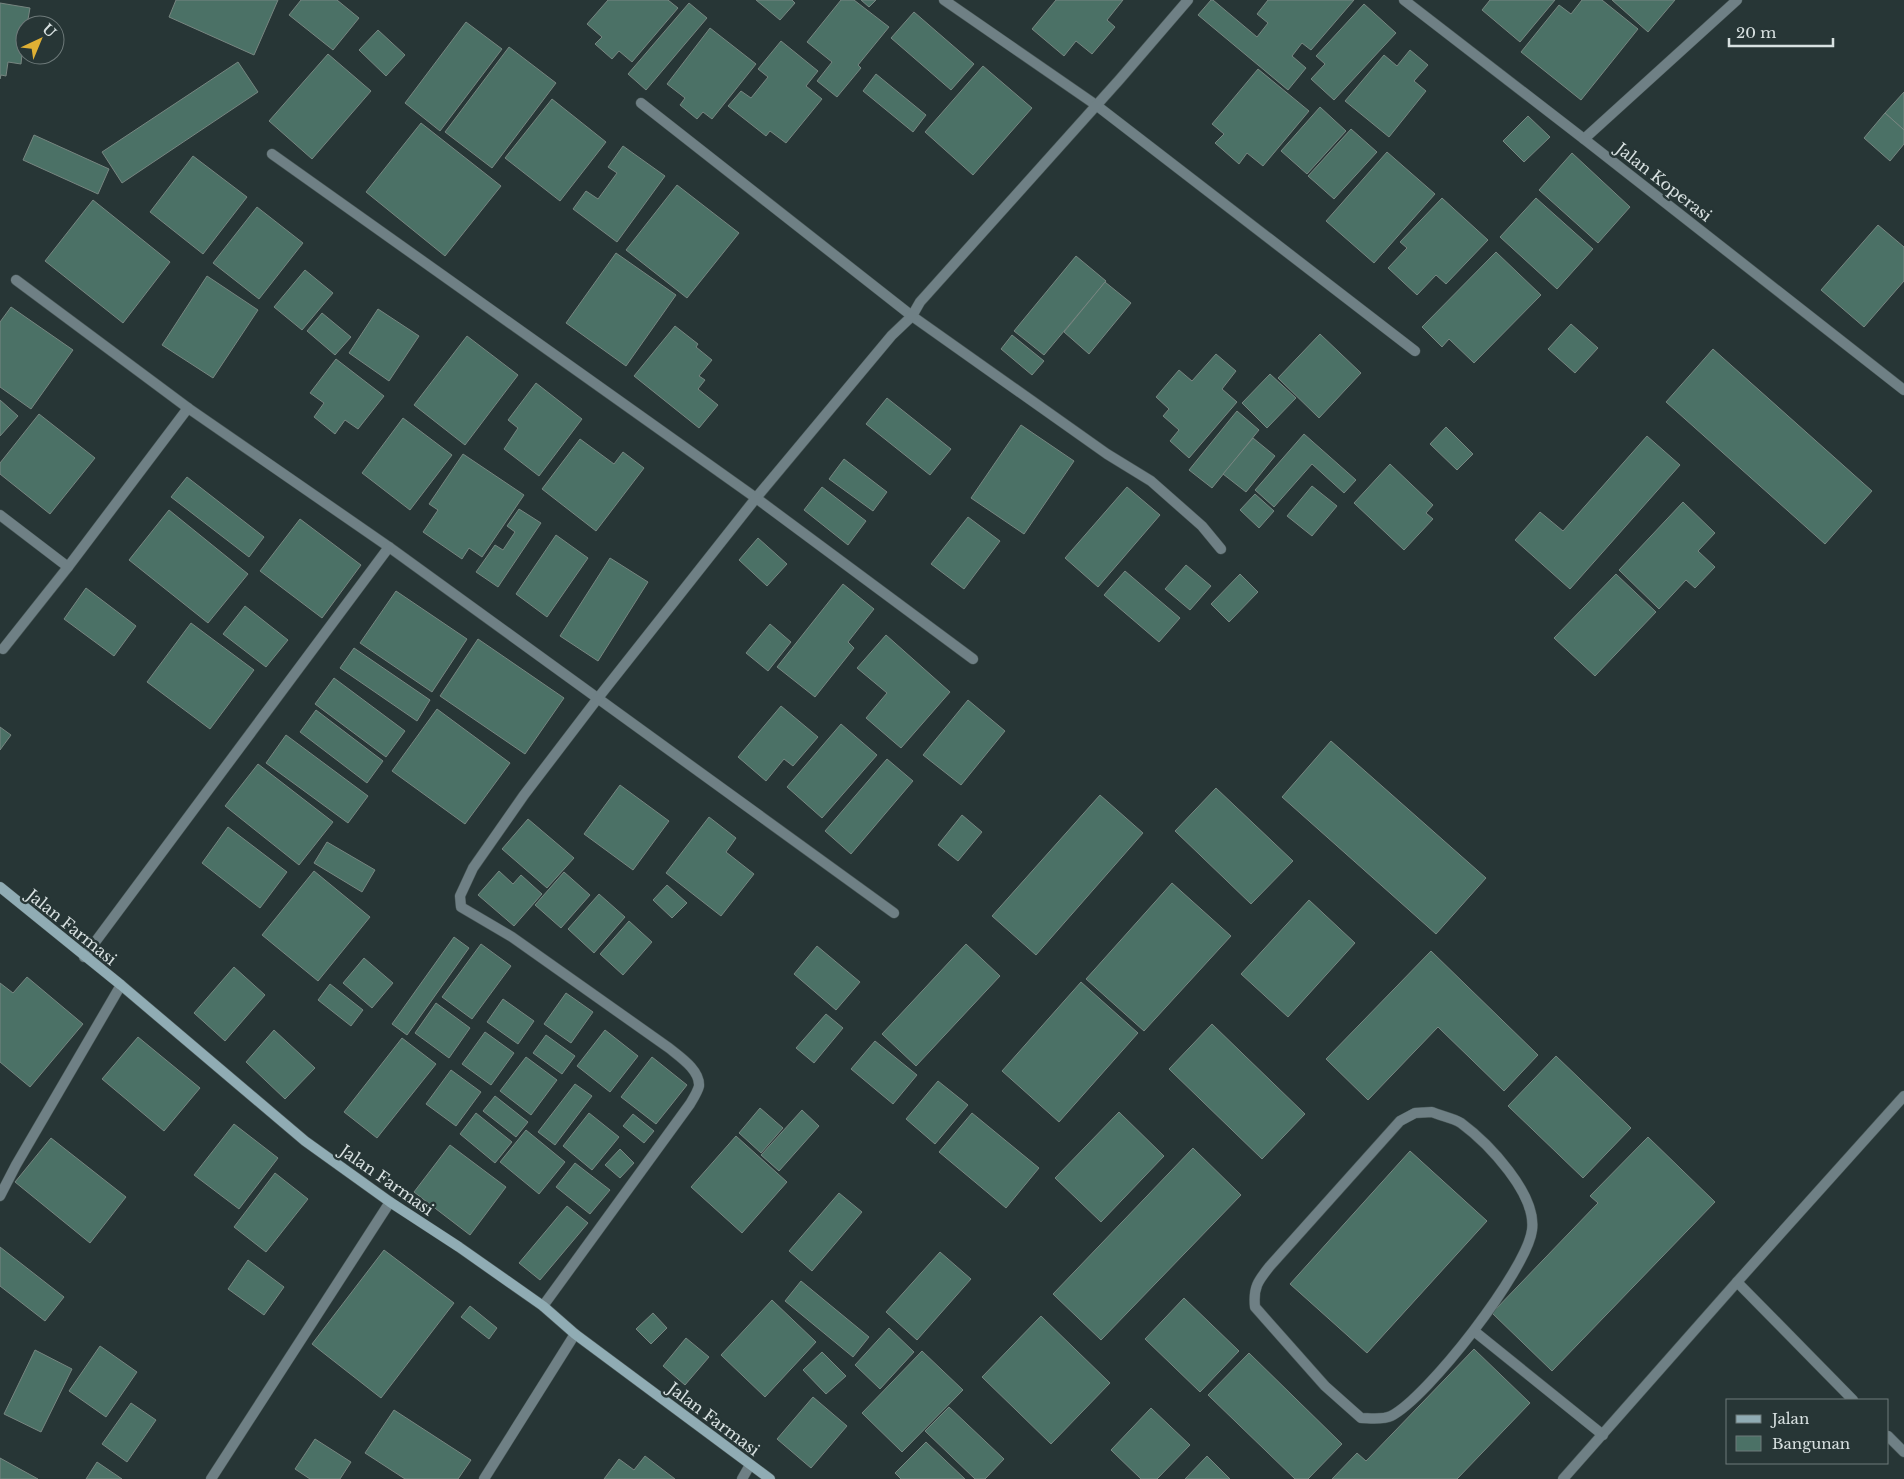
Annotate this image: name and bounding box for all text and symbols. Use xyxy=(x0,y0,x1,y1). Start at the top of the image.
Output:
north arrow xyxy=(15,15,65,65)
scale bar xyxy=(1729,15,1833,47)
text: U xyxy=(38,20,60,42)
text: 20 m xyxy=(1736,23,1776,42)
street label: Jalan Koperasi xyxy=(1611,137,1716,226)
street label: Jalan Farmasi xyxy=(22,883,121,970)
street label: Jalan Farmasi xyxy=(335,1139,438,1220)
street label: Jalan Farmasi xyxy=(663,1377,764,1460)
legend xyxy=(1726,1399,1889,1464)
text: Jalan xyxy=(1770,1409,1809,1428)
text: Bangunan xyxy=(1772,1434,1850,1453)

